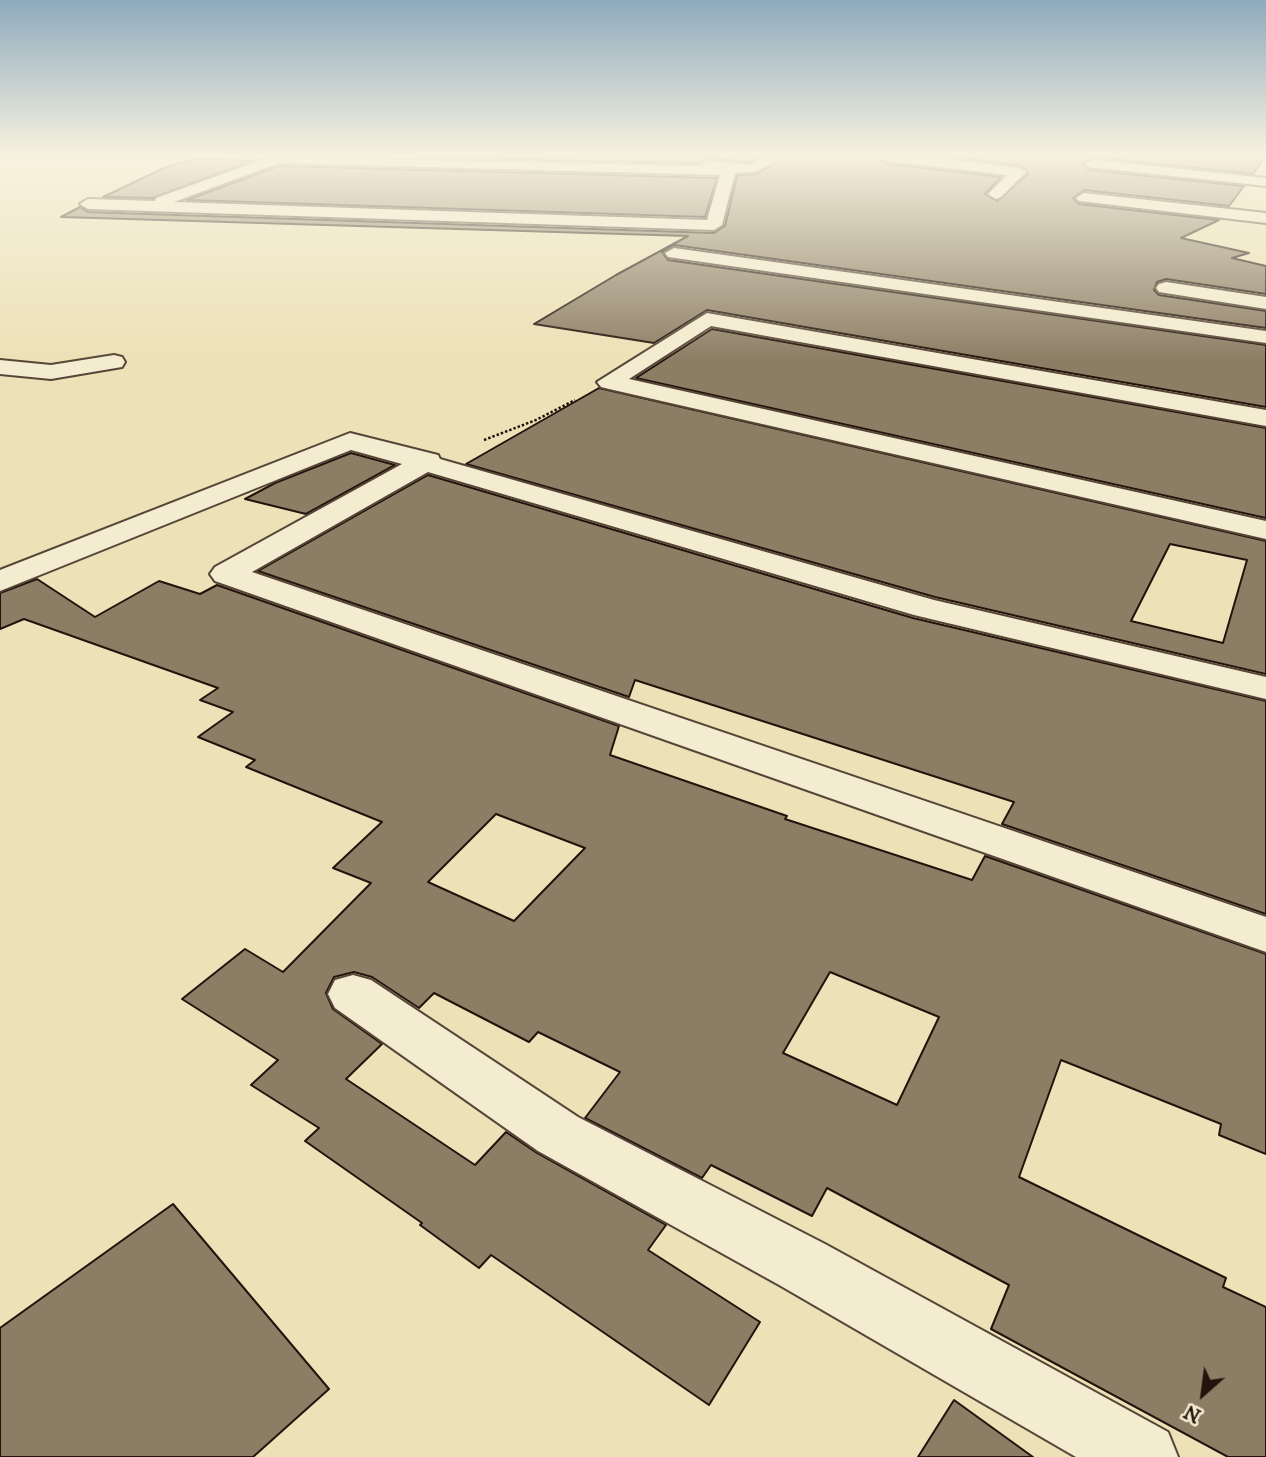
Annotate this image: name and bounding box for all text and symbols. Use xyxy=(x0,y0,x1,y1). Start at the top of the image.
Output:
north arrow xyxy=(1168,1359,1238,1429)
text: N xyxy=(1181,1399,1205,1427)

